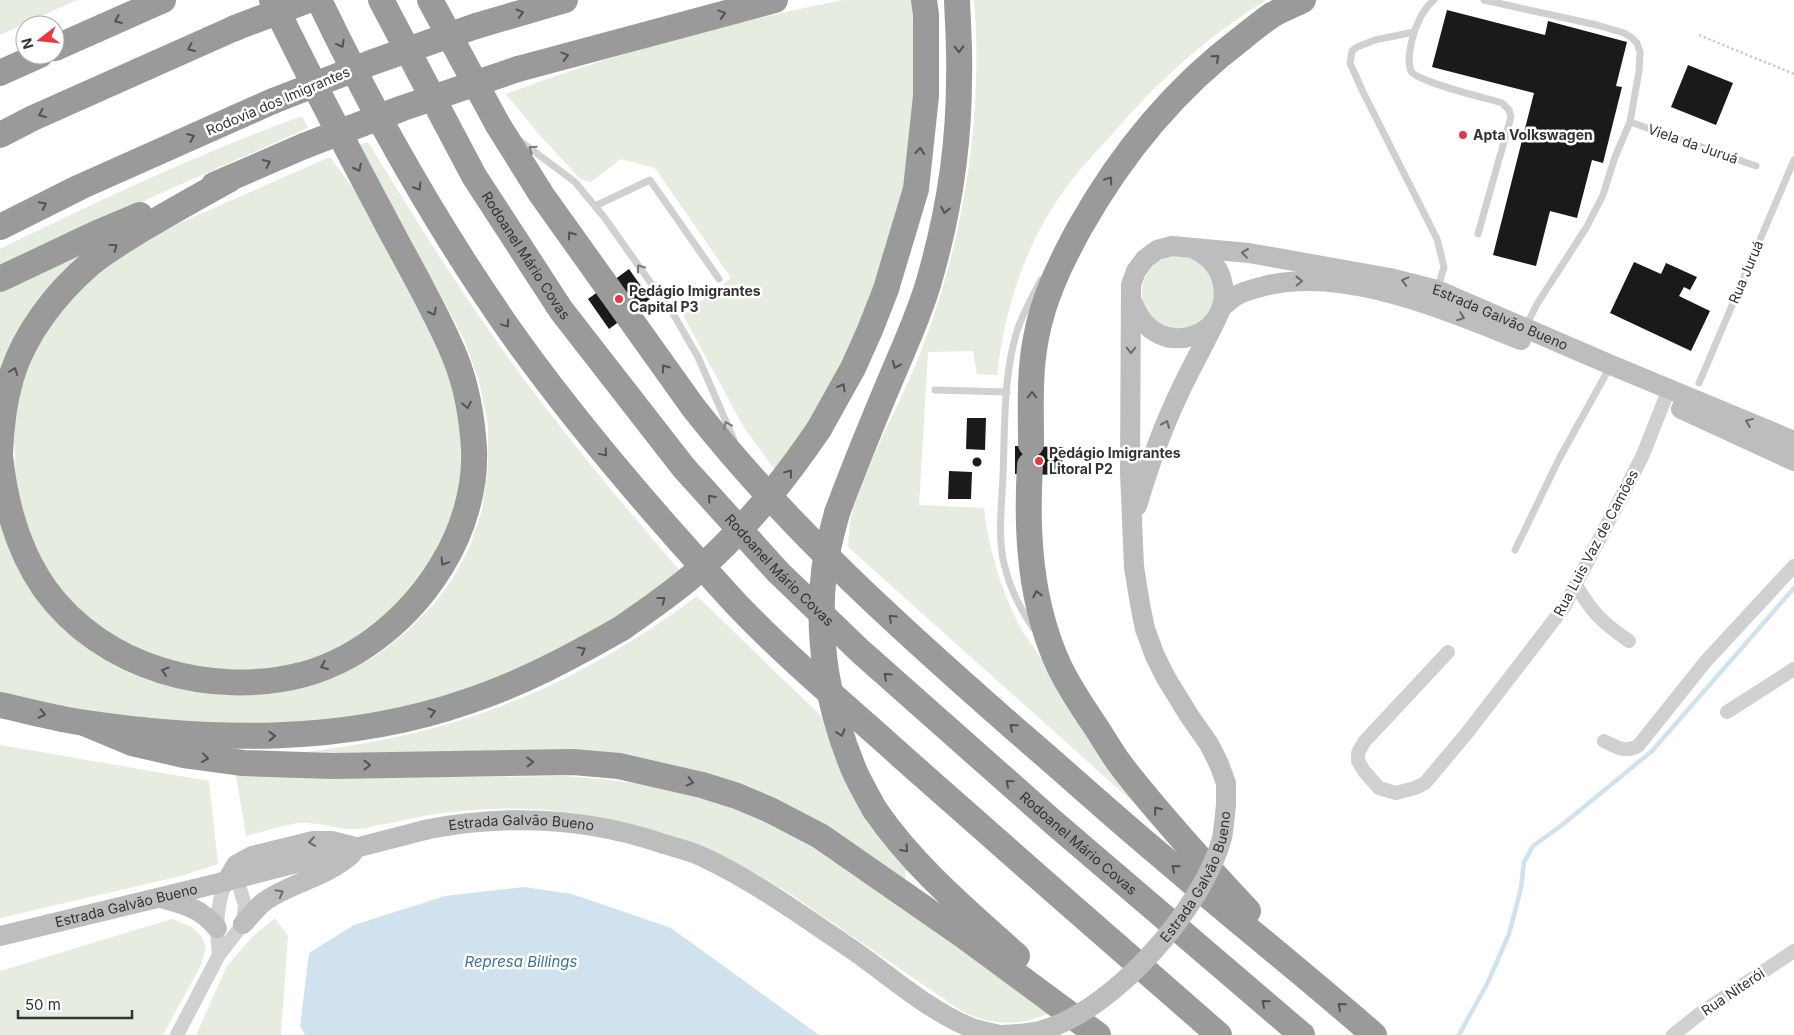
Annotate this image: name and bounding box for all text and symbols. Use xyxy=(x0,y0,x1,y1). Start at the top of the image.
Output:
one-way arrow xyxy=(516,8,524,18)
one-way arrow xyxy=(718,9,727,20)
one-way arrow xyxy=(114,14,123,24)
north arrow xyxy=(15,15,65,65)
text: N xyxy=(17,36,37,51)
one-way arrow xyxy=(335,38,345,47)
one-way arrow xyxy=(187,42,196,52)
one-way arrow xyxy=(953,45,964,53)
one-way arrow xyxy=(561,51,570,62)
one-way arrow xyxy=(1211,55,1220,64)
street label: Rodovia dos Imigrantes xyxy=(203,63,352,139)
one-way arrow xyxy=(38,107,47,118)
street label: Viela da Juruá xyxy=(1646,120,1741,167)
place label: Apta Volkswagen xyxy=(1473,126,1593,143)
marker: Apta Volkswagen xyxy=(1457,129,1469,141)
one-way arrow xyxy=(186,133,195,144)
one-way arrow xyxy=(528,146,538,155)
one-way arrow xyxy=(914,146,925,154)
one-way arrow xyxy=(262,158,271,169)
one-way arrow xyxy=(352,163,362,172)
one-way arrow xyxy=(1103,176,1113,185)
one-way arrow xyxy=(412,181,421,190)
street label: Rodoanel Mário Covas xyxy=(478,188,574,323)
one-way arrow xyxy=(38,201,47,211)
one-way arrow xyxy=(940,206,950,215)
one-way arrow xyxy=(568,232,576,241)
street label: Rua Juruá xyxy=(1725,238,1766,306)
one-way arrow xyxy=(108,244,117,252)
one-way arrow xyxy=(1240,248,1248,259)
one-way arrow xyxy=(637,265,646,274)
one-way arrow xyxy=(1295,276,1303,286)
one-way arrow xyxy=(1400,276,1409,287)
street label: Estrada Galvão Bueno xyxy=(1431,280,1571,353)
place label: Pedágio Imigrantes Capital P3 xyxy=(629,282,761,315)
marker: Pedágio Imigrantes Capital P3 xyxy=(613,293,625,305)
one-way arrow xyxy=(427,307,437,316)
one-way arrow xyxy=(1457,311,1465,321)
one-way arrow xyxy=(499,318,509,327)
one-way arrow xyxy=(1126,346,1137,354)
one-way arrow xyxy=(892,360,903,369)
one-way arrow xyxy=(662,364,671,373)
one-way arrow xyxy=(8,367,18,376)
one-way arrow xyxy=(836,383,846,392)
one-way arrow xyxy=(1027,391,1037,398)
one-way arrow xyxy=(462,401,472,410)
one-way arrow xyxy=(1745,418,1754,429)
one-way arrow xyxy=(1159,420,1170,429)
one-way arrow xyxy=(723,421,734,430)
place label: Pedágio Imigrantes Litoral P2 xyxy=(1049,444,1181,477)
one-way arrow xyxy=(599,447,608,456)
marker: Pedágio Imigrantes Litoral P2 xyxy=(1033,455,1045,467)
street label: Rua Luis Vaz de Camões xyxy=(1550,467,1641,619)
one-way arrow xyxy=(783,470,791,479)
one-way arrow xyxy=(708,495,717,504)
street label: Rodoanel Mário Covas xyxy=(722,510,838,629)
one-way arrow xyxy=(441,556,451,565)
one-way arrow xyxy=(1032,590,1043,599)
one-way arrow xyxy=(656,597,665,605)
one-way arrow xyxy=(889,615,898,624)
one-way arrow xyxy=(577,647,586,657)
one-way arrow xyxy=(320,660,329,671)
one-way arrow xyxy=(161,667,169,677)
one-way arrow xyxy=(883,673,892,682)
one-way arrow xyxy=(428,707,437,718)
one-way arrow xyxy=(38,708,46,719)
one-way arrow xyxy=(1009,723,1018,732)
one-way arrow xyxy=(835,728,845,737)
one-way arrow xyxy=(268,731,276,741)
one-way arrow xyxy=(202,752,210,763)
one-way arrow xyxy=(526,757,534,768)
one-way arrow xyxy=(364,760,372,771)
one-way arrow xyxy=(686,776,695,787)
one-way arrow xyxy=(1006,781,1015,789)
street label: Rodoanel Mário Covas xyxy=(1017,788,1141,898)
one-way arrow xyxy=(1155,807,1163,816)
street label: Estrada Galvão Bueno xyxy=(1156,810,1233,945)
street label: Estrada Galvão Bueno xyxy=(447,811,595,834)
one-way arrow xyxy=(307,837,316,847)
one-way arrow xyxy=(899,844,908,853)
one-way arrow xyxy=(1171,864,1180,873)
street label: Estrada Galvão Bueno xyxy=(53,880,199,930)
one-way arrow xyxy=(275,889,284,899)
water label: Represa Billings xyxy=(465,952,578,971)
street label: Rua Niterói xyxy=(1698,964,1768,1019)
scale bar xyxy=(18,988,131,1020)
text: 50 m xyxy=(25,995,61,1014)
one-way arrow xyxy=(1261,1000,1270,1009)
one-way arrow xyxy=(1337,1003,1346,1012)

